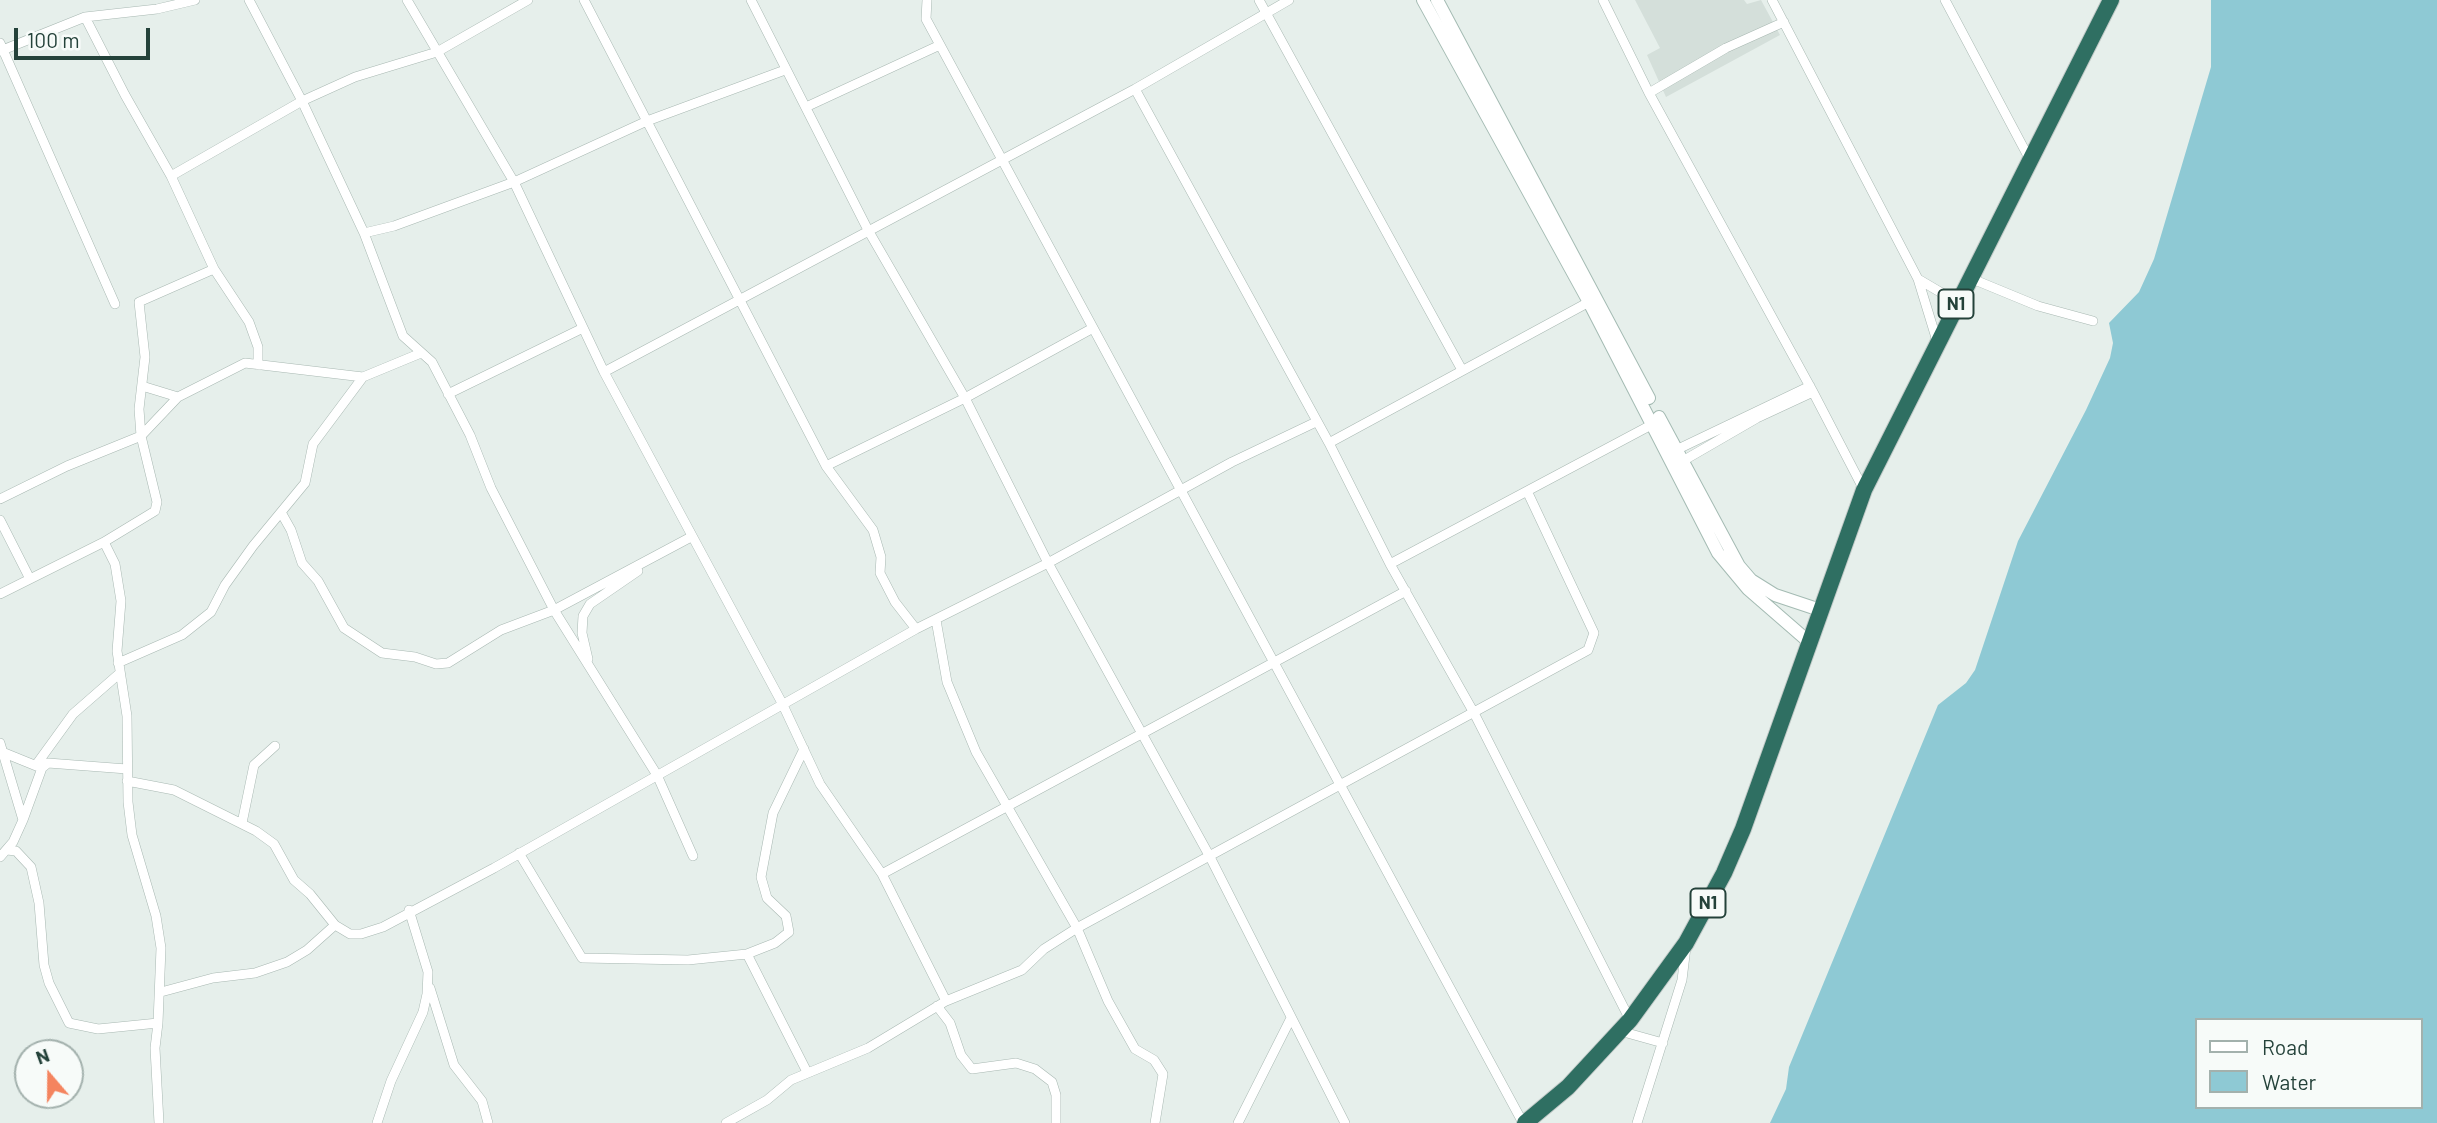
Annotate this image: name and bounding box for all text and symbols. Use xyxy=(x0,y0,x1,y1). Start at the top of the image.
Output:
scale bar xyxy=(18,14,154,58)
text: 100 m xyxy=(27,27,80,52)
road number: N1 xyxy=(1938,290,1974,318)
road number: N1 xyxy=(1690,888,1726,918)
legend xyxy=(2196,1018,2423,1109)
text: Road xyxy=(2262,1034,2308,1059)
north arrow xyxy=(14,1039,84,1109)
text: N xyxy=(32,1043,52,1069)
text: Water xyxy=(2262,1069,2316,1094)

